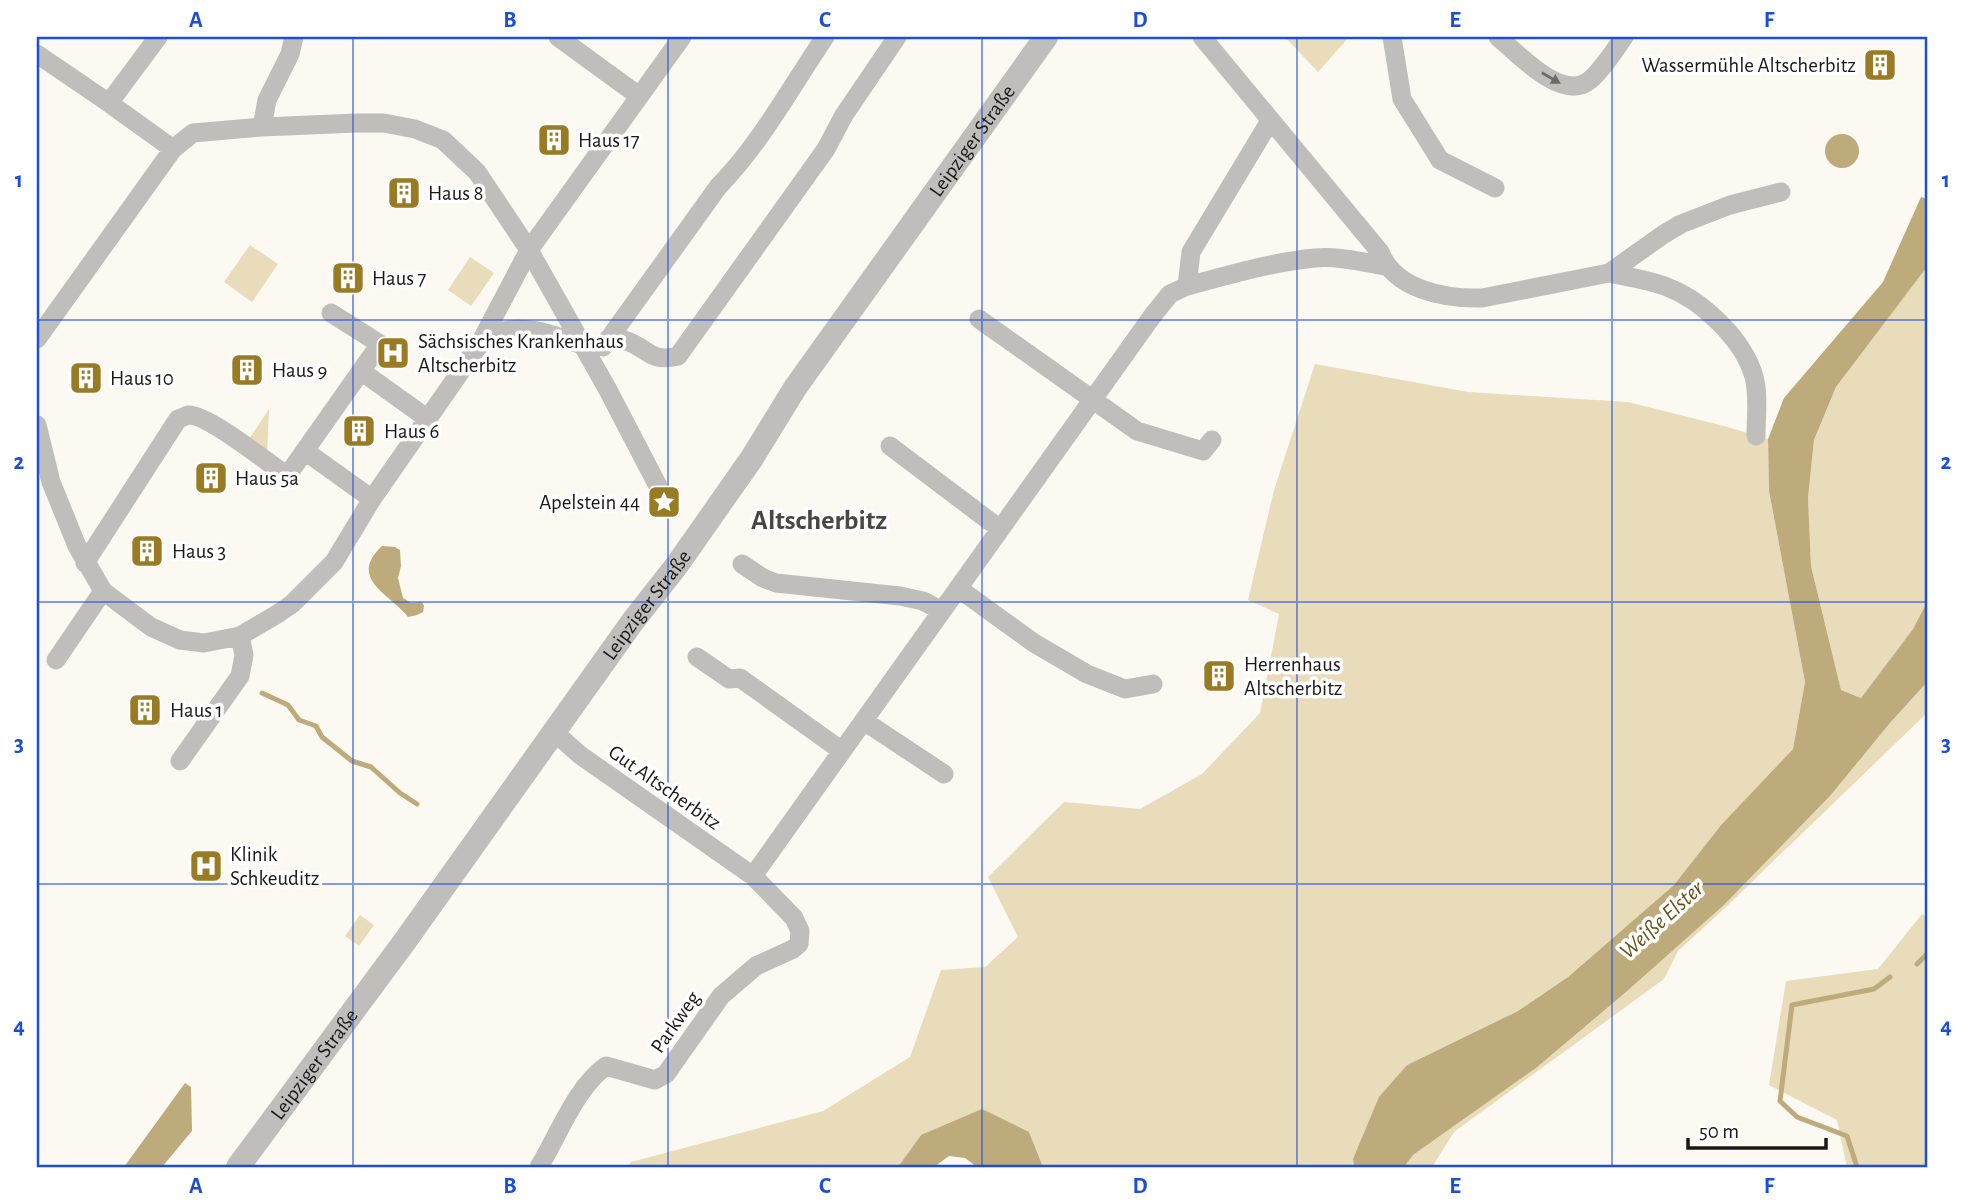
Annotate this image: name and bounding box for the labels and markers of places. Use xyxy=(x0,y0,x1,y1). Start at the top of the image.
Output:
building icon: Wassermühle Altscherbitz xyxy=(1861,46,1899,84)
place label: Wassermühle Altscherbitz xyxy=(1641,55,1856,76)
building icon: Haus 17 xyxy=(535,121,573,159)
place label: Haus 17 xyxy=(578,130,640,151)
building icon: Haus 8 xyxy=(385,174,423,212)
place label: Haus 8 xyxy=(428,183,484,204)
building icon: Haus 7 xyxy=(329,259,367,297)
place label: Haus 7 xyxy=(372,268,427,289)
place label: Sächsisches Krankenhaus Altscherbitz xyxy=(418,331,624,376)
hospital icon: Sächsisches Krankenhaus Altscherbitz xyxy=(374,334,412,372)
building icon: Haus 9 xyxy=(228,351,266,389)
building icon: Haus 10 xyxy=(67,359,105,397)
place label: Haus 9 xyxy=(272,360,327,381)
place label: Haus 10 xyxy=(110,368,174,389)
building icon: Haus 6 xyxy=(340,412,378,450)
place label: Haus 6 xyxy=(384,421,439,442)
building icon: Haus 5a xyxy=(192,459,230,497)
place label: Haus 5a xyxy=(235,468,299,489)
place icon: Apelstein 44 xyxy=(645,483,683,521)
place label: Apelstein 44 xyxy=(539,492,640,513)
building icon: Haus 3 xyxy=(128,532,166,570)
place label: Haus 3 xyxy=(172,541,226,562)
place label: Herrenhaus Altscherbitz xyxy=(1244,654,1343,699)
building icon: Herrenhaus Altscherbitz xyxy=(1200,657,1238,695)
building icon: Haus 1 xyxy=(126,691,164,729)
place label: Haus 1 xyxy=(170,700,223,721)
place label: Klinik Schkeuditz xyxy=(230,844,319,889)
hospital icon: Klinik Schkeuditz xyxy=(187,847,225,885)

